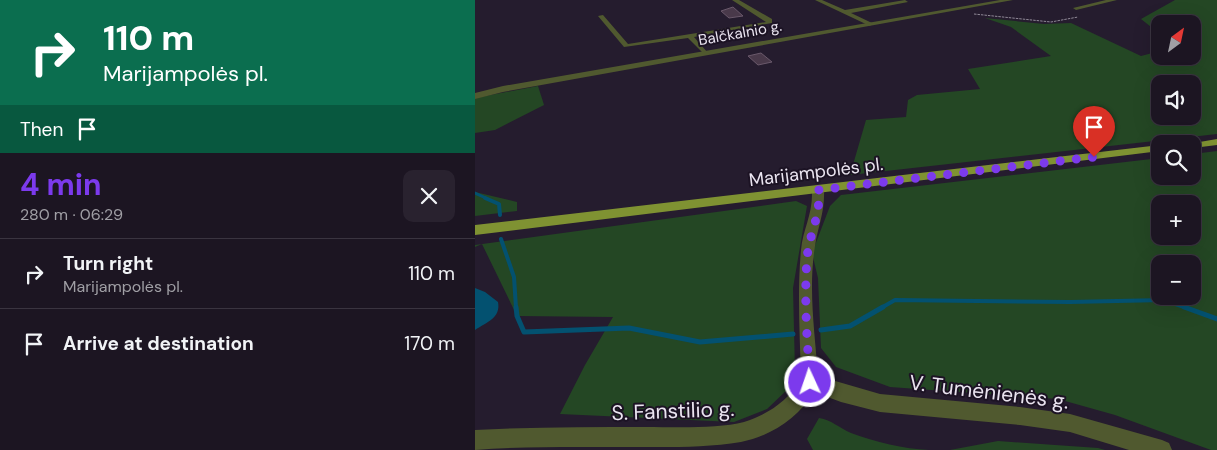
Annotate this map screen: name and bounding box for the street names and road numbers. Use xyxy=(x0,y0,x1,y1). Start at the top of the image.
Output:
street label: Balčkalnio g. xyxy=(697,16,783,50)
street label: Marijampolės pl. xyxy=(748,152,884,192)
street label: V. Tumėnienės g. xyxy=(908,368,1070,416)
street label: S. Fanstilio g. xyxy=(611,395,735,427)

